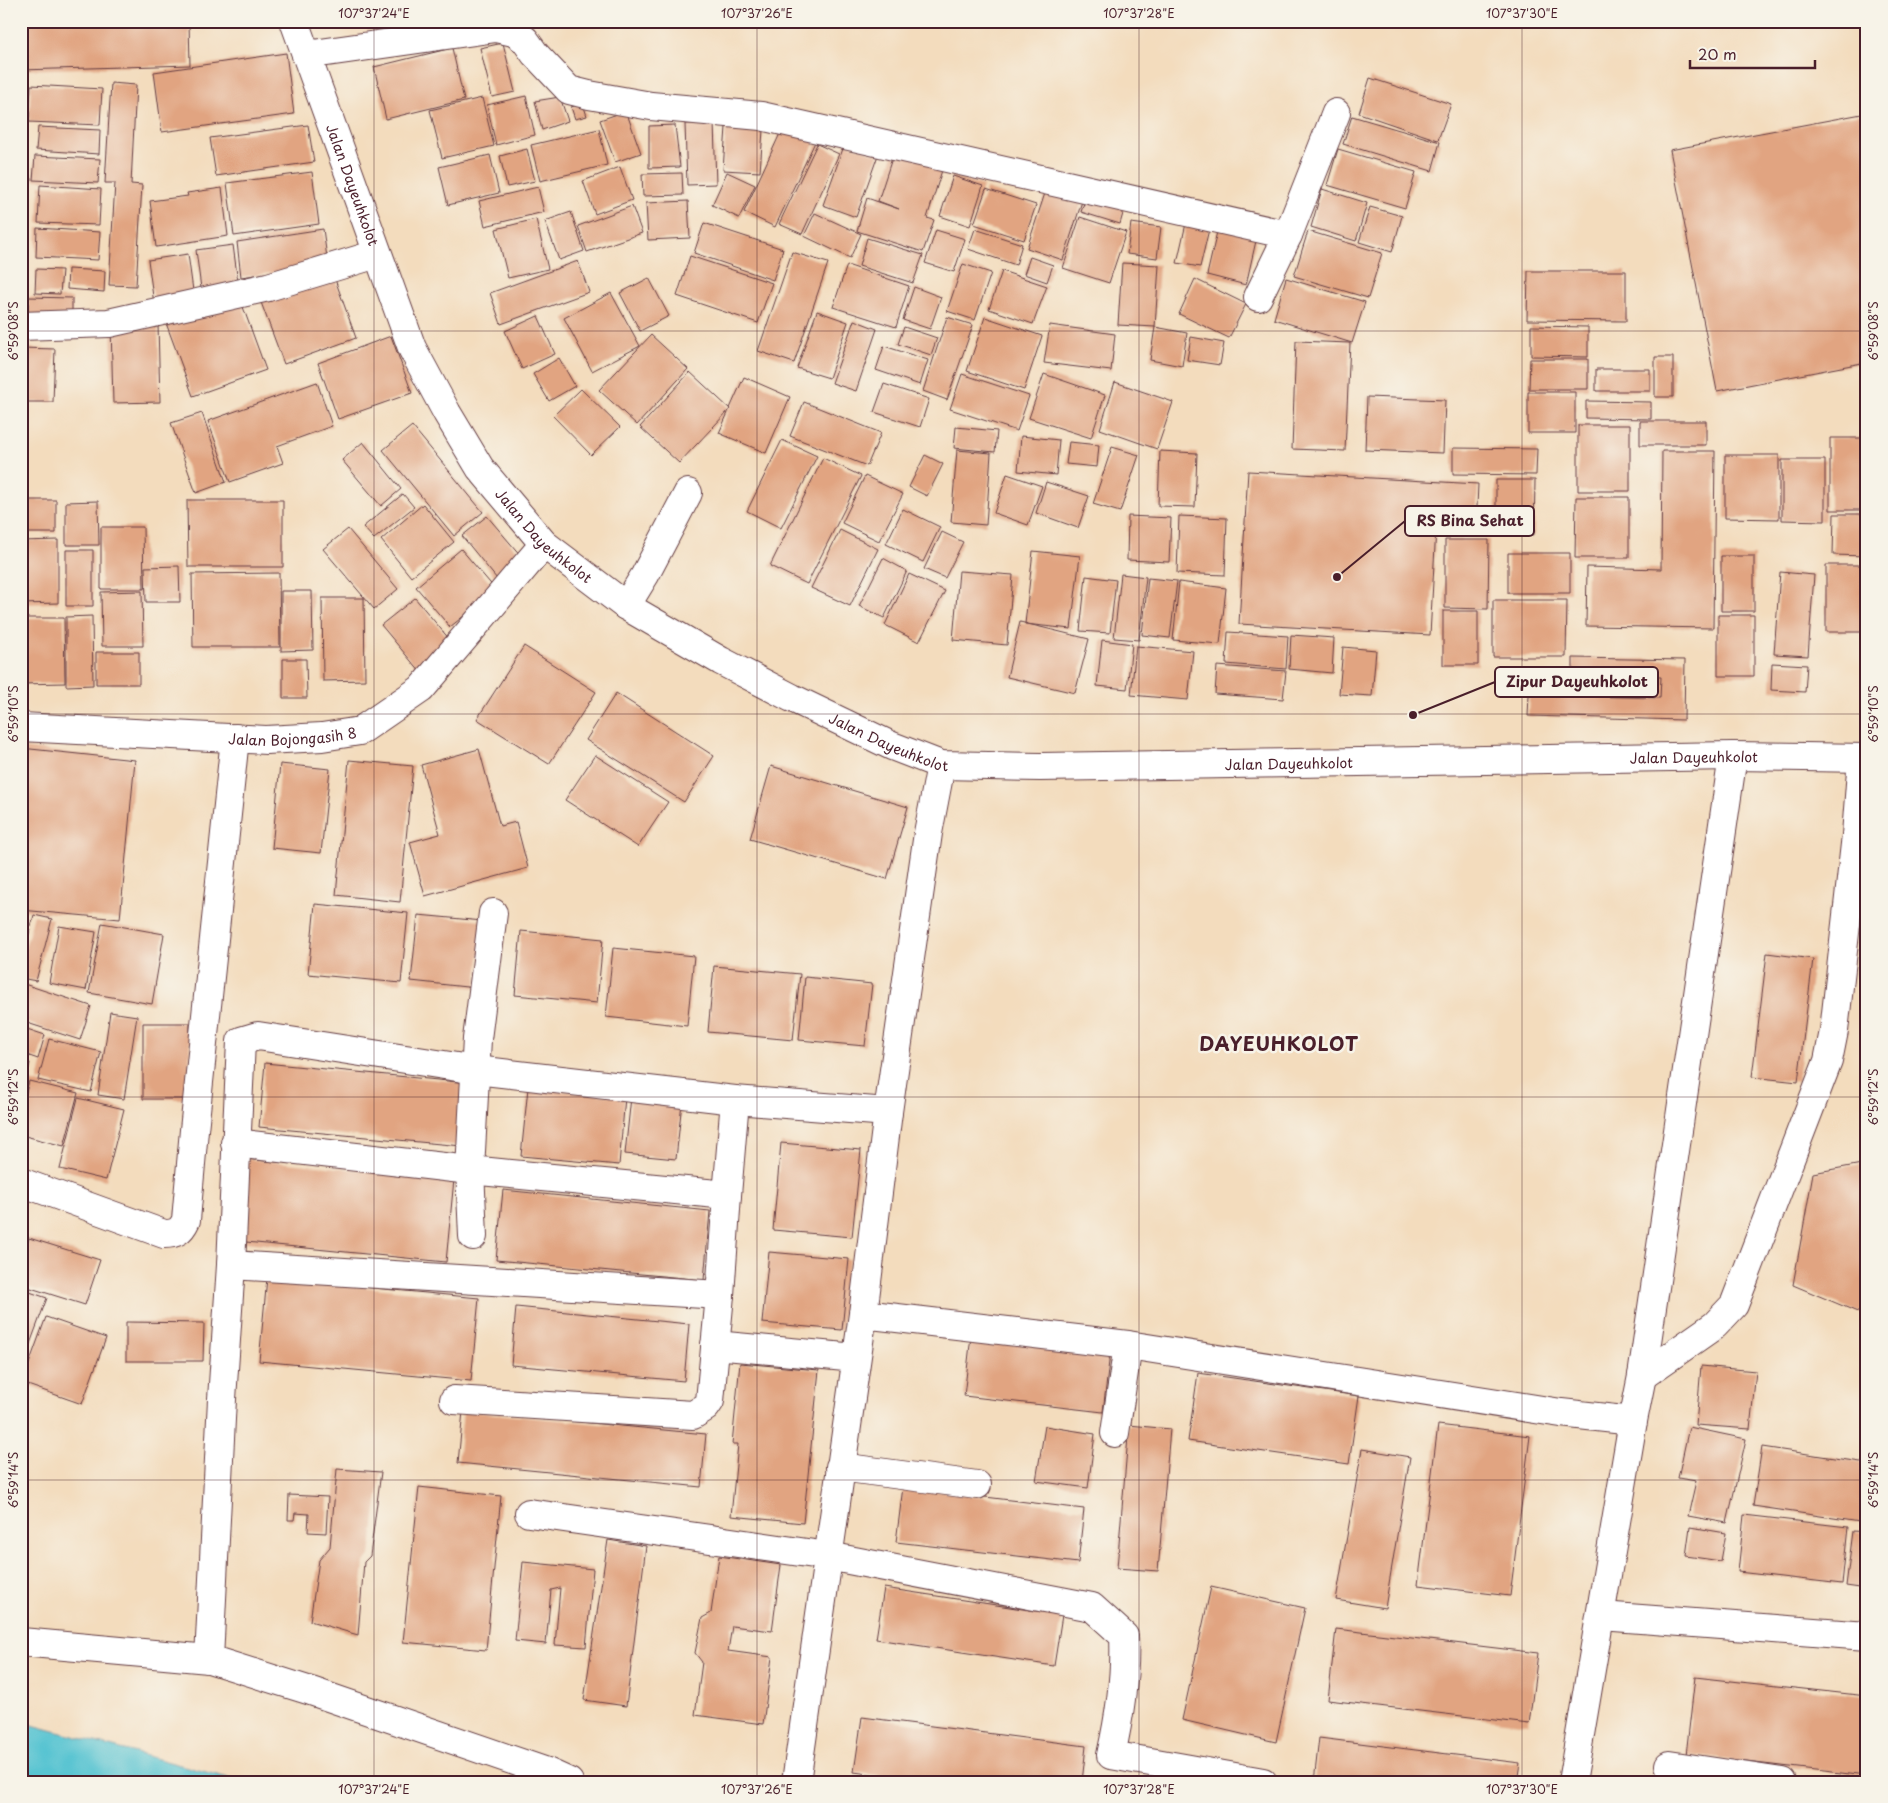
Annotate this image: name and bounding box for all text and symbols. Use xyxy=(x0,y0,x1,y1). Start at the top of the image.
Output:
text: 107°37'24"E xyxy=(338,4,410,22)
text: 107°37'26"E xyxy=(721,4,793,22)
text: 107°37'28"E xyxy=(1103,4,1175,22)
text: 107°37'30"E xyxy=(1486,4,1558,22)
scale bar xyxy=(1690,38,1816,70)
text: 20 m xyxy=(1698,42,1737,65)
street label: Jalan Dayeuhkolot xyxy=(321,121,385,249)
text: 6°59'08"S xyxy=(4,301,22,361)
text: 6°59'08"S xyxy=(1864,301,1882,361)
street label: Jalan Dayeuhkolot xyxy=(491,484,597,588)
callout: RS Bina Sehat xyxy=(1405,506,1534,536)
text: RS Bina Sehat xyxy=(1416,508,1524,531)
callout: Zipur Dayeuhkolot xyxy=(1495,667,1658,697)
text: Zipur Dayeuhkolot xyxy=(1506,669,1648,692)
text: 6°59'10"S xyxy=(4,685,22,743)
text: 6°59'10"S xyxy=(1864,685,1882,743)
street label: Jalan Dayeuhkolot xyxy=(826,707,949,776)
street label: Jalan Bojongasih 8 xyxy=(228,721,358,751)
street label: Jalan Dayeuhkolot xyxy=(1630,745,1758,768)
street label: Jalan Dayeuhkolot xyxy=(1225,752,1353,775)
district label: DAYEUHKOLOT xyxy=(1199,1029,1359,1057)
text: 6°59'12"S xyxy=(4,1068,22,1126)
text: 6°59'12"S xyxy=(1864,1068,1882,1126)
text: 6°59'14"S xyxy=(4,1452,22,1508)
text: 6°59'14"S xyxy=(1864,1452,1882,1508)
text: 107°37'24"E xyxy=(338,1780,410,1798)
text: 107°37'26"E xyxy=(721,1780,793,1798)
text: 107°37'28"E xyxy=(1103,1780,1175,1798)
text: 107°37'30"E xyxy=(1486,1780,1558,1798)

